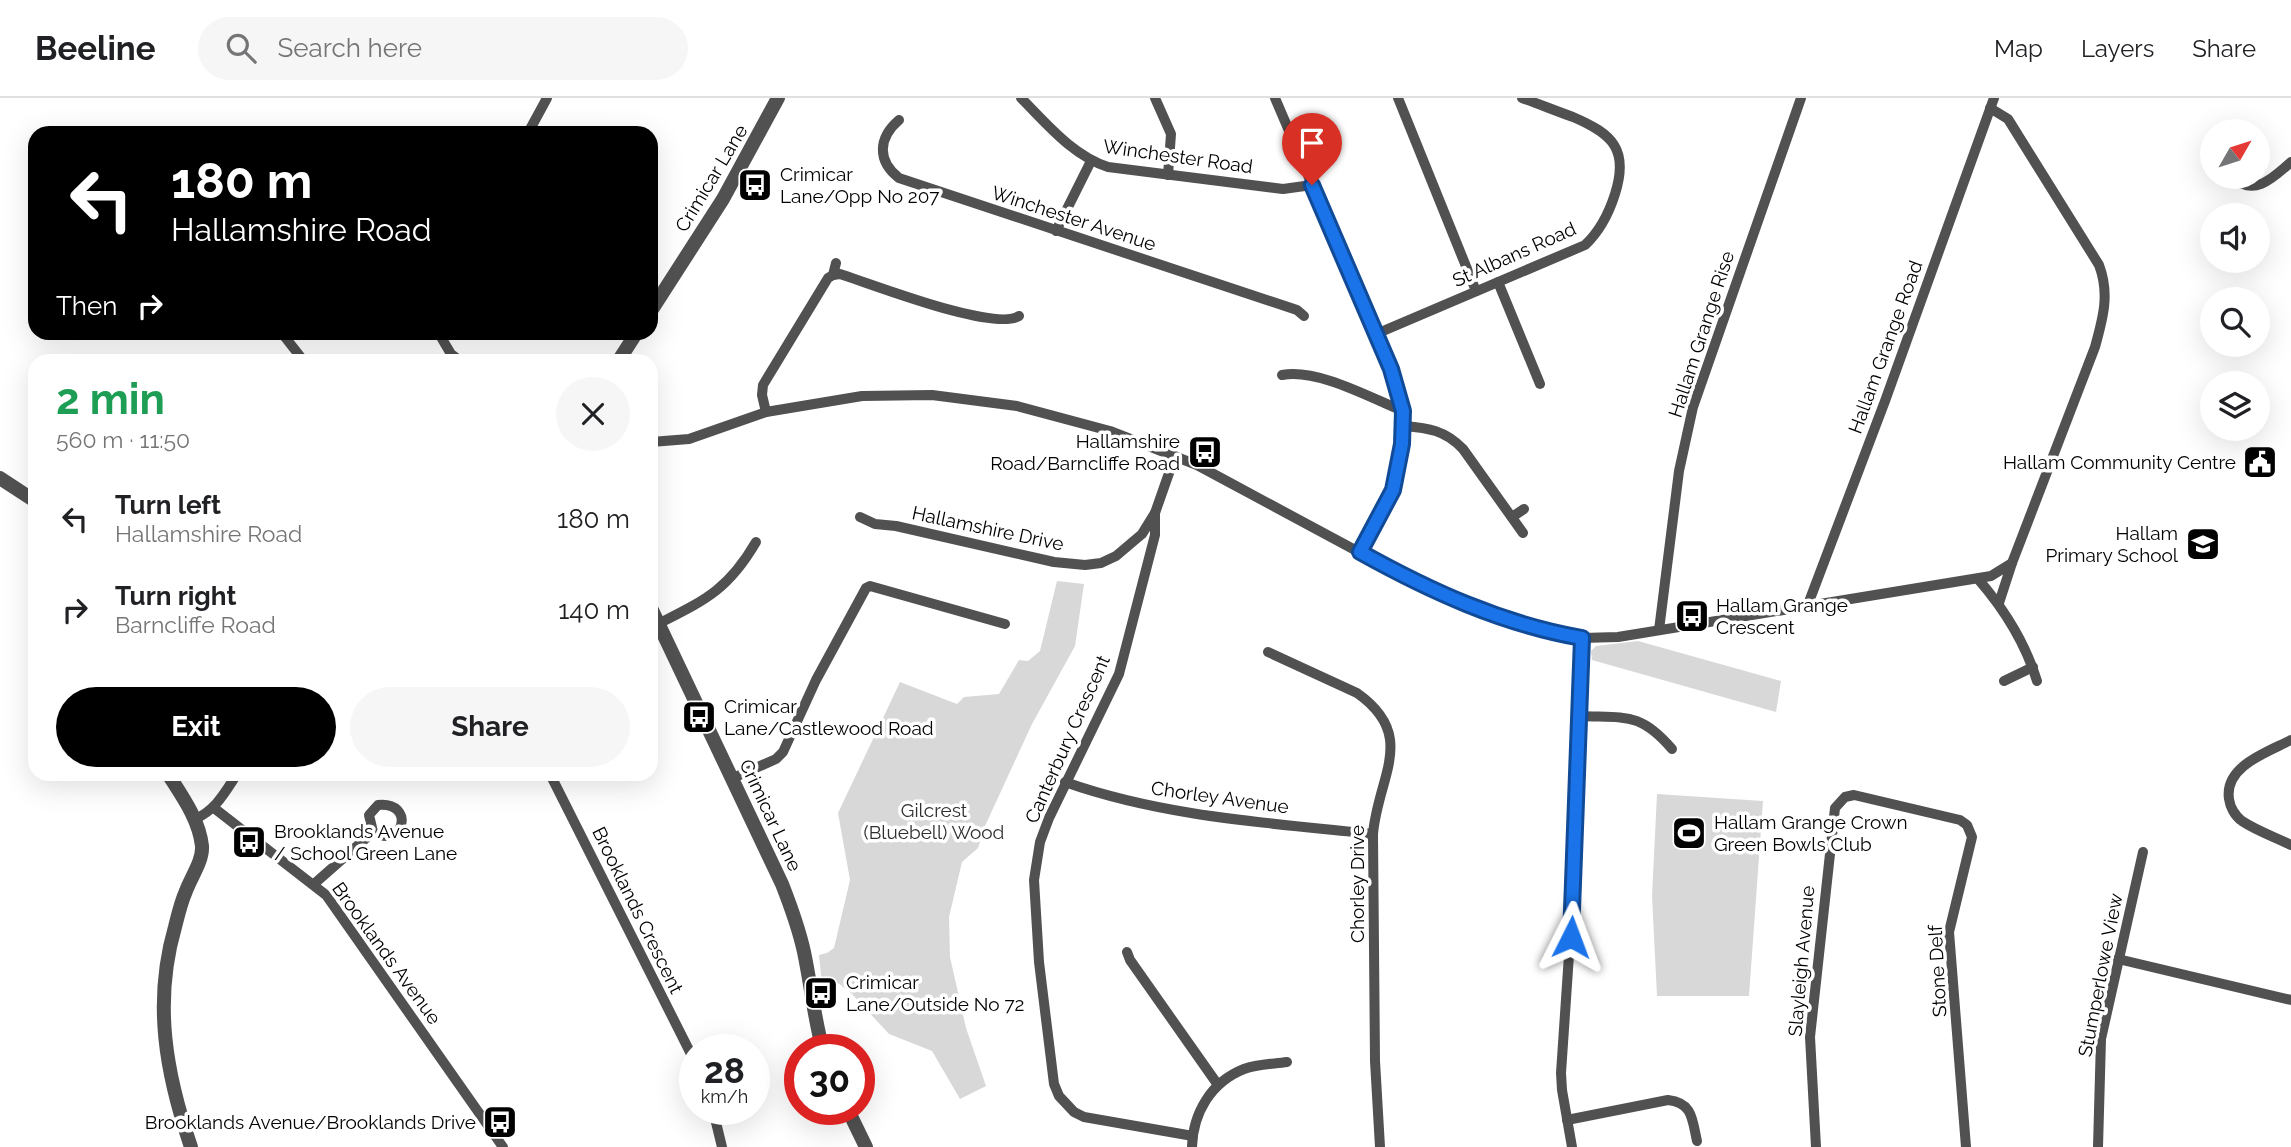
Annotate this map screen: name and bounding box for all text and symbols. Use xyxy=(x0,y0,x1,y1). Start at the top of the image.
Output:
search box xyxy=(198,17,688,80)
text: Beeline xyxy=(35,29,156,68)
icon: search xyxy=(222,29,260,67)
text: Search here xyxy=(278,33,422,63)
text: Map xyxy=(1994,34,2043,63)
text: Layers xyxy=(2081,34,2154,63)
text: Share xyxy=(2192,34,2256,63)
pin xyxy=(1282,113,1342,185)
north arrow xyxy=(2200,119,2270,189)
map controls xyxy=(2200,119,2270,441)
street label: Crimicar Lane xyxy=(670,120,752,236)
icon: arrive xyxy=(1293,124,1331,162)
street label: Winchester Road xyxy=(1102,135,1254,177)
text: 180 m xyxy=(171,152,312,209)
icon: left xyxy=(56,154,147,245)
place label: Crimicar Lane/Opp No 207 xyxy=(780,163,939,207)
bus stop icon: Crimicar Lane/Opp No 207 xyxy=(736,166,774,204)
street label: Winchester Avenue xyxy=(989,181,1159,255)
button: sound xyxy=(2200,203,2270,273)
text: Hallamshire Road xyxy=(171,211,432,248)
street label: St Albans Road xyxy=(1449,217,1579,291)
street label: Hallam Grange Rise xyxy=(1664,248,1738,420)
street label: Hallam Grange Road xyxy=(1843,258,1927,436)
icon: right xyxy=(131,287,169,325)
button: search xyxy=(2200,287,2270,357)
text: Then xyxy=(56,291,117,321)
button: layers xyxy=(2200,371,2270,441)
text: 2 min xyxy=(56,375,165,424)
button: close xyxy=(556,377,630,451)
text: 560 m · 11:50 xyxy=(56,426,190,453)
place label: Hallamshire Road/Barncliffe Road xyxy=(990,430,1180,474)
bus stop icon: Hallamshire Road/Barncliffe Road xyxy=(1186,433,1224,471)
public building icon: Hallam Community Centre xyxy=(2241,443,2279,481)
place label: Hallam Community Centre xyxy=(2003,451,2236,473)
text: Turn left xyxy=(115,490,221,520)
icon: left xyxy=(56,500,94,538)
street label: Hallamshire Drive xyxy=(910,501,1066,555)
text: 180 m xyxy=(557,504,630,534)
text: Hallamshire Road xyxy=(115,520,302,547)
place label: Hallam Primary School xyxy=(2045,522,2179,566)
school or university icon: Hallam Primary School xyxy=(2184,525,2222,563)
text: Turn right xyxy=(115,581,236,611)
icon: right xyxy=(56,591,94,629)
place label: Hallam Grange Crescent xyxy=(1716,594,1848,638)
text: 140 m xyxy=(558,595,630,625)
bus stop icon: Hallam Grange Crescent xyxy=(1673,597,1711,635)
text: Barncliffe Road xyxy=(115,611,276,638)
street label: Canterbury Crescent xyxy=(1020,651,1114,826)
button: Exit xyxy=(56,687,336,767)
button: Share xyxy=(350,687,630,767)
place label: Crimicar Lane/Castlewood Road xyxy=(724,695,934,739)
bus stop icon: Crimicar Lane/Castlewood Road xyxy=(680,698,718,736)
street label: Crimicar Lane xyxy=(735,756,807,874)
street label: Chorley Avenue xyxy=(1150,776,1290,818)
park label: Gilcrest (Bluebell) Wood xyxy=(864,799,1004,843)
place label: Hallam Grange Crown Green Bowls Club xyxy=(1714,811,1908,855)
sports icon: Hallam Grange Crown Green Bowls Club xyxy=(1670,814,1708,852)
place label: Brooklands Avenue / School Green Lane xyxy=(274,820,457,864)
bus stop icon: Brooklands Avenue / School Green Lane xyxy=(230,823,268,861)
street label: Brooklands Crescent xyxy=(588,823,688,997)
street label: Chorley Drive xyxy=(1346,825,1368,943)
street label: Brooklands Avenue xyxy=(328,878,446,1028)
street label: Slayleigh Avenue xyxy=(1783,885,1819,1037)
street label: Stumperlowe View xyxy=(2073,891,2127,1059)
position arrow xyxy=(1534,900,1608,974)
street label: Stone Delf xyxy=(1924,924,1950,1018)
place label: Crimicar Lane/Outside No 72 xyxy=(846,971,1024,1015)
bus stop icon: Crimicar Lane/Outside No 72 xyxy=(802,974,840,1012)
speed limit sign: 30 xyxy=(784,1034,875,1125)
text: 28 xyxy=(704,1050,745,1091)
text: km/h xyxy=(701,1086,748,1107)
bus stop icon: Brooklands Avenue/Brooklands Drive xyxy=(481,1103,519,1141)
place label: Brooklands Avenue/Brooklands Drive xyxy=(145,1111,476,1133)

